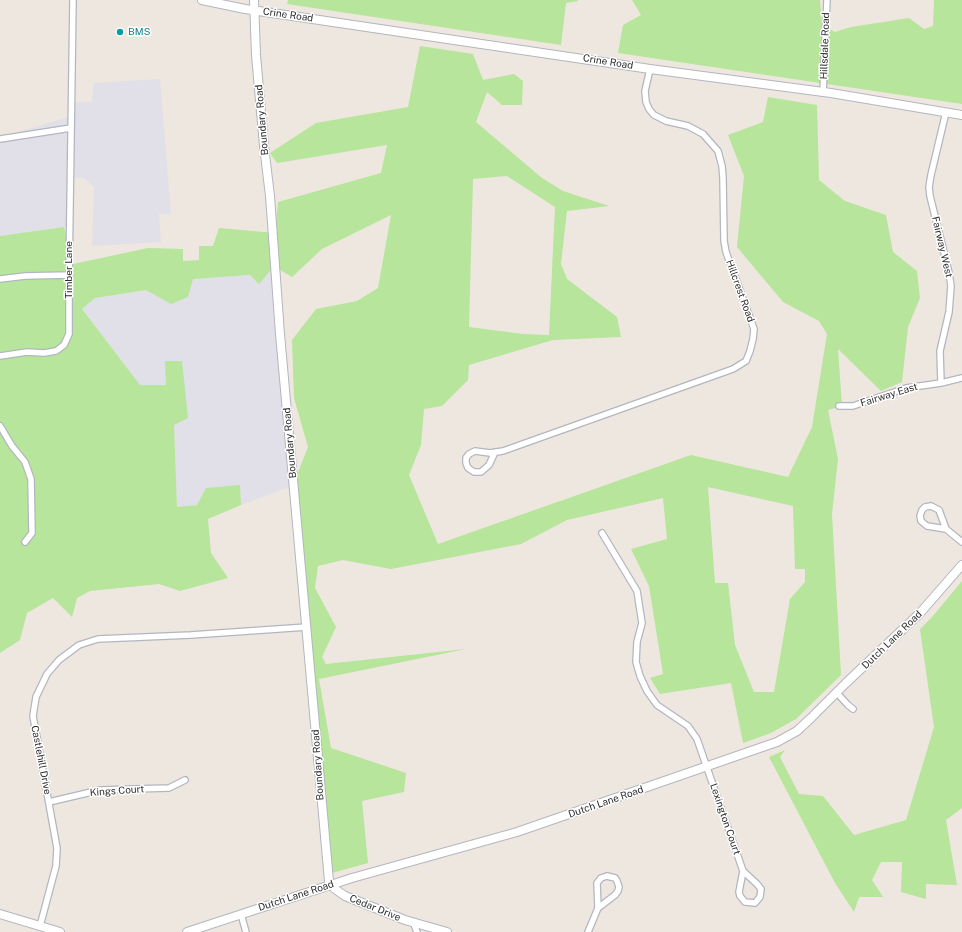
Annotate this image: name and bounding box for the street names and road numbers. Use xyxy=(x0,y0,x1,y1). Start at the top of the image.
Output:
street label: Crine Road xyxy=(262,6,314,24)
street label: Hillsdale Road xyxy=(818,12,832,80)
street label: Crine Road xyxy=(582,52,634,72)
street label: Boundary Road xyxy=(253,84,271,156)
street label: Fairway West xyxy=(929,215,955,279)
street label: Timber Lane xyxy=(63,241,75,299)
street label: Hillcrest Road xyxy=(723,258,757,324)
street label: Fairway East xyxy=(859,381,919,409)
street label: Boundary Road xyxy=(281,407,299,479)
street label: Dutch Lane Road xyxy=(860,608,924,672)
street label: Castlehill Drive xyxy=(28,724,54,796)
street label: Boundary Road xyxy=(310,729,326,801)
street label: Lexington Court xyxy=(707,782,743,856)
street label: Kings Court xyxy=(89,783,145,799)
street label: Dutch Lane Road xyxy=(567,784,645,820)
street label: Dutch Lane Road xyxy=(257,878,335,914)
street label: Cedar Drive xyxy=(348,892,402,924)

